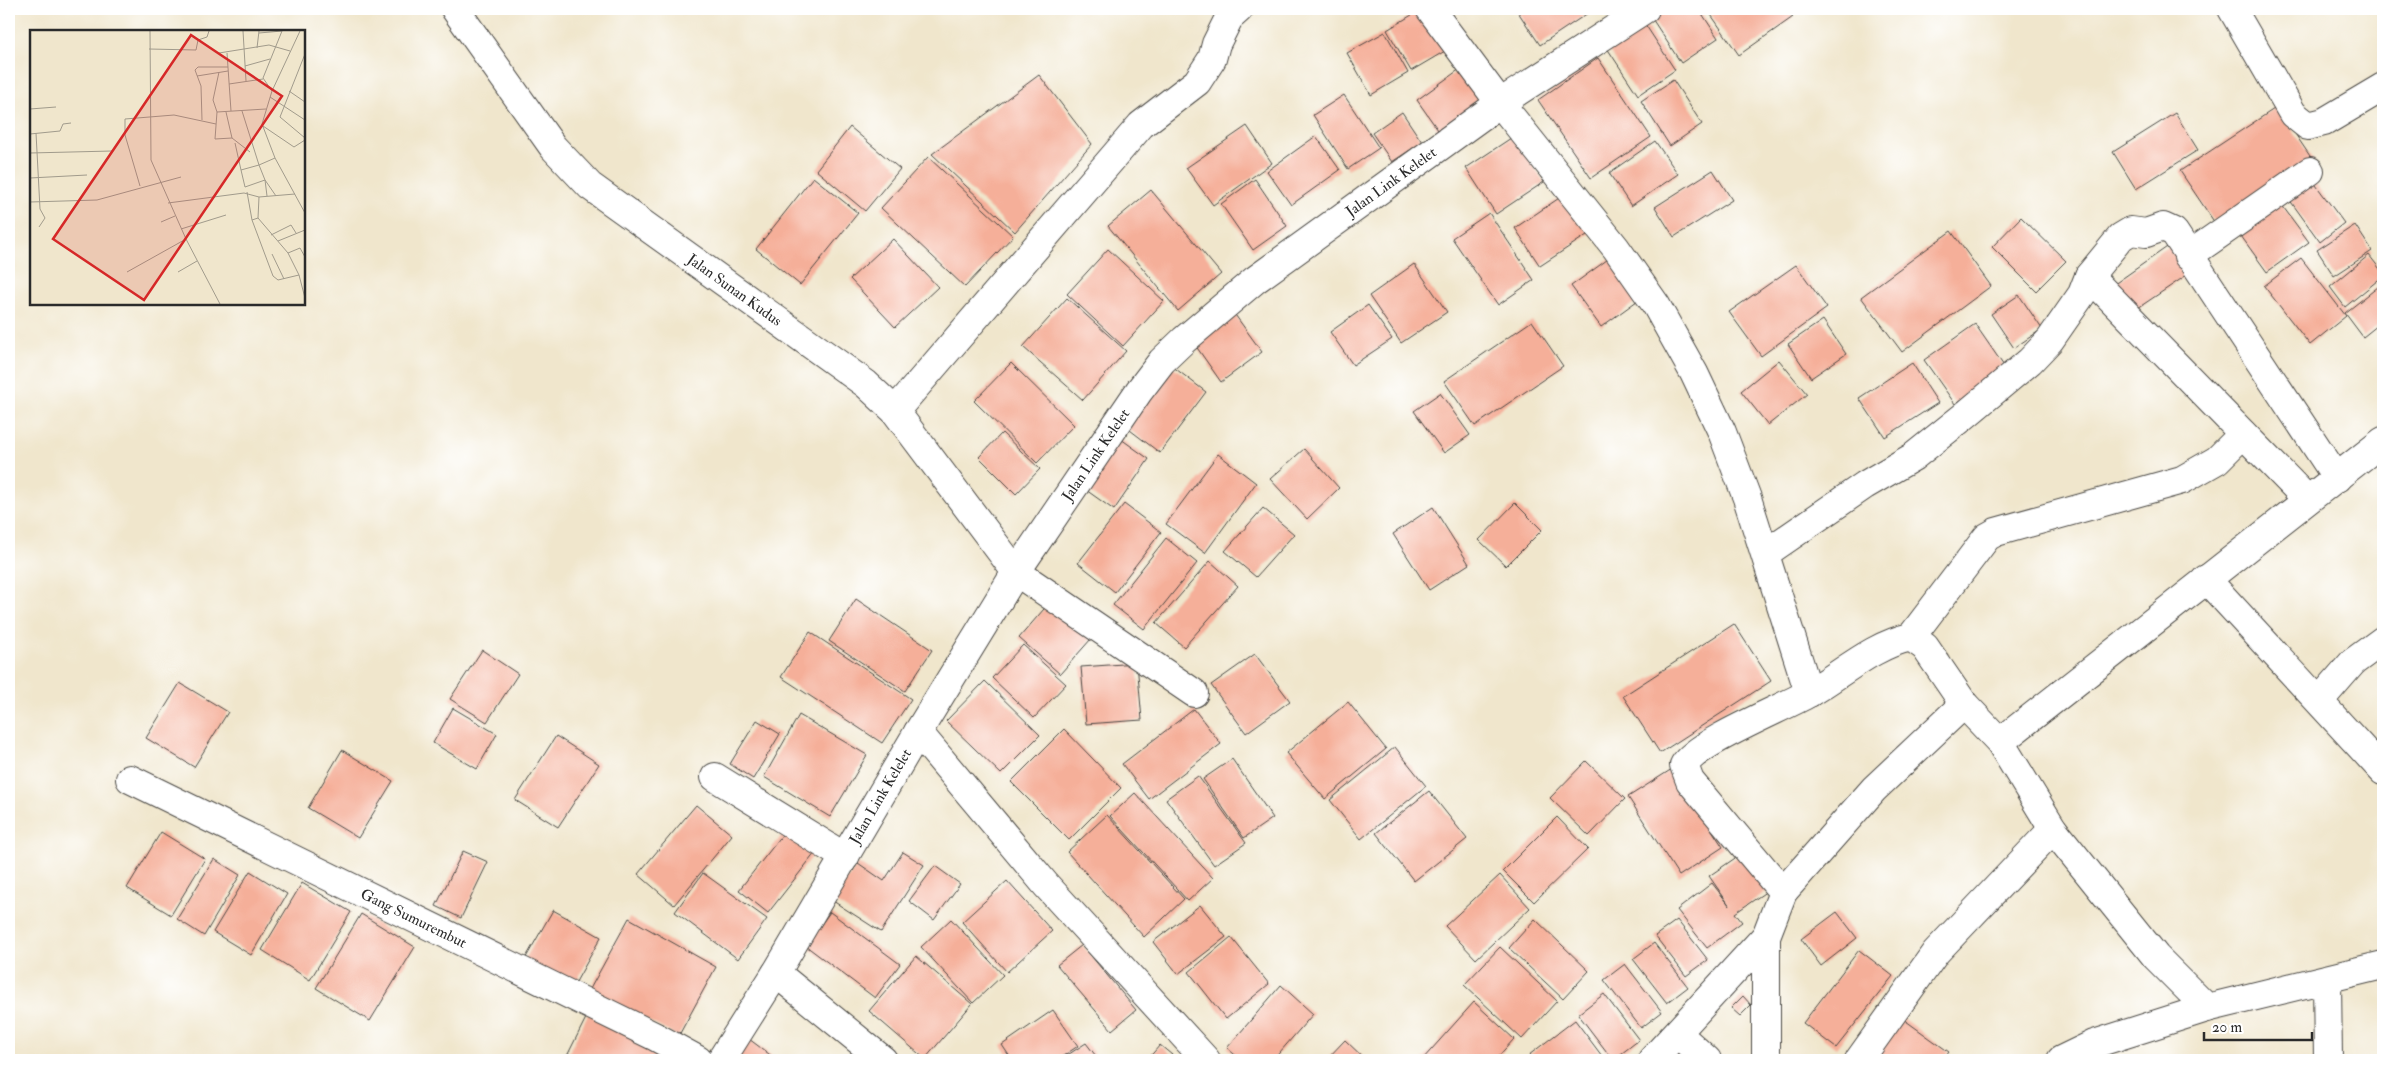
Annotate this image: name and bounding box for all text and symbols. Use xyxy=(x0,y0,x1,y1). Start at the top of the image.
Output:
inset map xyxy=(30,30,305,305)
street label: Jalan Link Kelelet xyxy=(1341,143,1440,223)
street label: Jalan Sunan Kudus xyxy=(682,249,785,331)
street label: Jalan Link Kelelet xyxy=(1057,405,1134,506)
street label: Jalan Link Kelelet xyxy=(845,745,916,849)
street label: Gang Sumurembut xyxy=(357,885,470,953)
scale bar xyxy=(2204,1009,2312,1041)
text: 20 m xyxy=(2212,1018,2242,1037)

